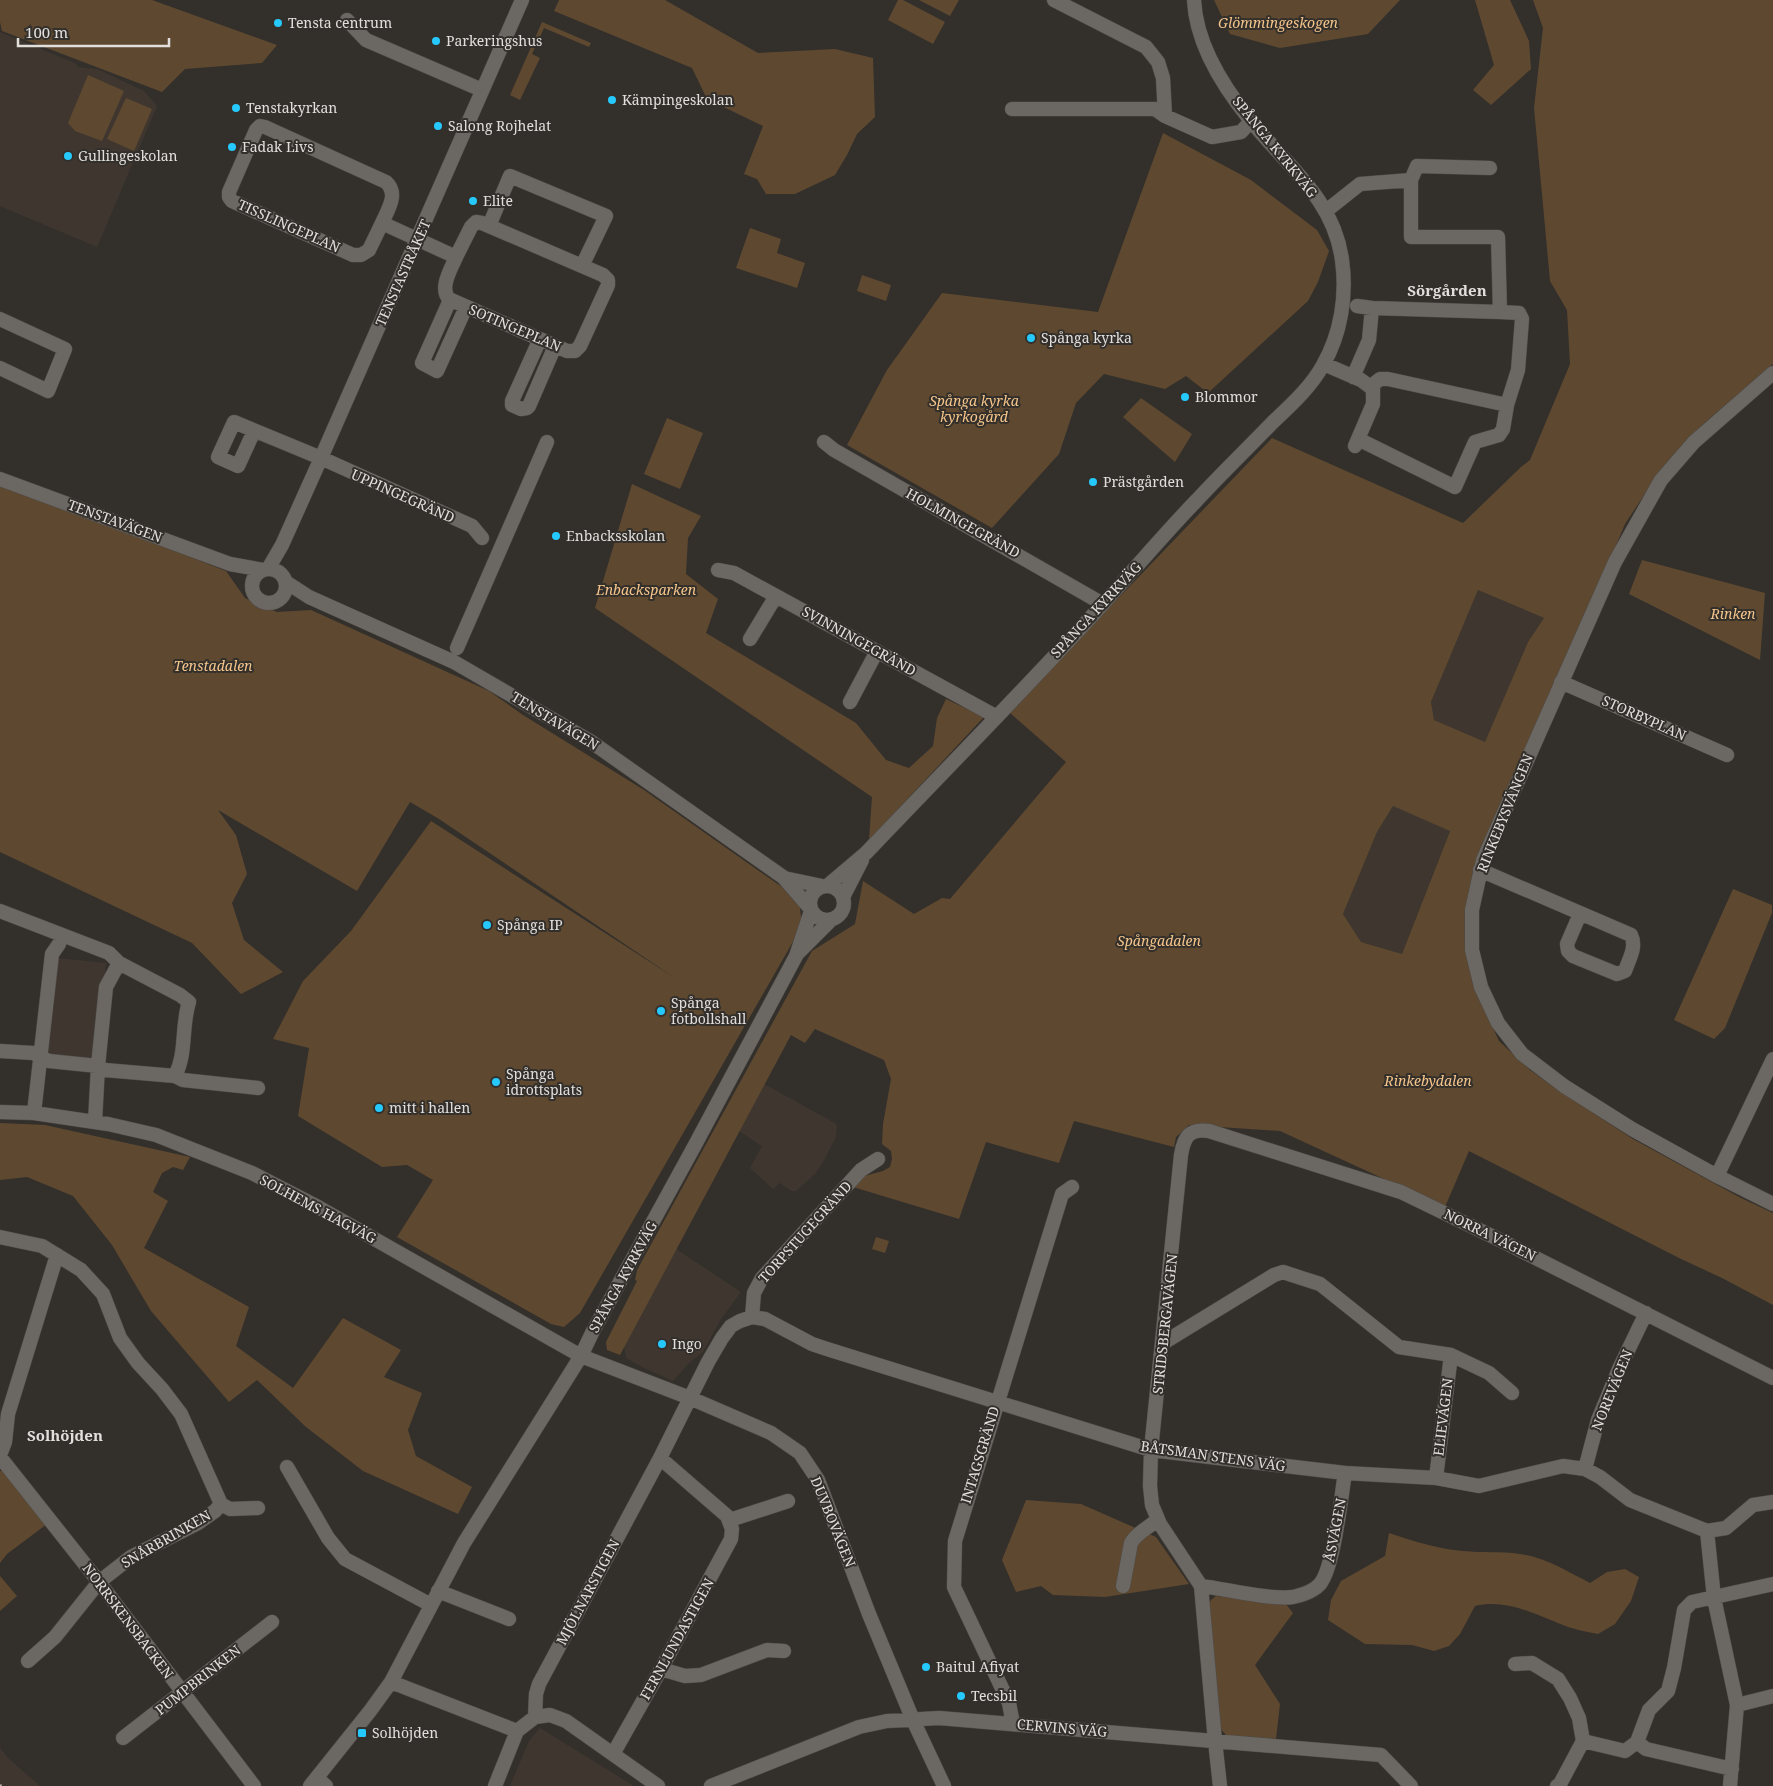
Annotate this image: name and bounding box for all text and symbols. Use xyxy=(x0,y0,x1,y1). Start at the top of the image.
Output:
place label: Tensta centrum xyxy=(288,13,392,32)
park label: Glömmingeskogen xyxy=(1218,13,1339,32)
scale bar xyxy=(18,15,169,47)
marker: Tensta centrum xyxy=(272,17,284,29)
text: 100 m xyxy=(25,22,68,42)
place label: Parkeringshus xyxy=(446,31,542,50)
marker: Parkeringshus xyxy=(430,35,442,47)
place label: Kämpingeskolan xyxy=(622,90,734,109)
street label: SPÅNGA KYRKVÄG xyxy=(1229,92,1322,201)
marker: Kämpingeskolan xyxy=(606,94,618,106)
place label: Tenstakyrkan xyxy=(246,98,337,117)
marker: Tenstakyrkan xyxy=(230,102,242,114)
place label: Salong Rojhelat xyxy=(448,116,551,135)
marker: Salong Rojhelat xyxy=(432,120,444,132)
place label: Fadak Livs xyxy=(242,137,314,156)
marker: Fadak Livs xyxy=(226,141,238,153)
place label: Gullingeskolan xyxy=(78,146,178,165)
marker: Gullingeskolan xyxy=(62,150,74,162)
place label: Elite xyxy=(483,191,513,210)
street label: TISSLINGEPLAN xyxy=(235,195,344,257)
marker: Elite xyxy=(467,195,479,207)
street label: TENSTASTRÅKET xyxy=(370,216,435,329)
district label: Sörgården xyxy=(1407,280,1487,300)
street label: SOTINGEPLAN xyxy=(466,300,565,356)
place label: Spånga kyrka xyxy=(1041,328,1132,347)
marker: Spånga kyrka xyxy=(1025,332,1037,344)
place label: Blommor xyxy=(1195,387,1258,406)
park label: Spånga kyrka kyrkogård xyxy=(929,391,1020,426)
marker: Blommor xyxy=(1179,391,1191,403)
street label: UPPINGEGRÄND xyxy=(348,464,458,527)
place label: Prästgården xyxy=(1103,472,1184,491)
marker: Prästgården xyxy=(1087,476,1099,488)
street label: HOLMINGEGRÄND xyxy=(903,483,1024,562)
street label: TENSTAVÄGEN xyxy=(65,495,165,547)
place label: Enbacksskolan xyxy=(566,526,665,545)
marker: Enbacksskolan xyxy=(550,530,562,542)
street label: SPÅNGA KYRKVÄG xyxy=(1046,558,1145,662)
park label: Enbacksparken xyxy=(595,580,697,599)
street label: SVINNINGEGRÄND xyxy=(799,601,920,680)
park label: Rinken xyxy=(1710,604,1756,623)
park label: Tenstadalen xyxy=(174,656,253,675)
street label: TENSTAVÄGEN xyxy=(508,687,603,754)
street label: STORBYPLAN xyxy=(1599,691,1690,745)
street label: RINKEBYSVÄNGEN xyxy=(1472,750,1537,875)
place label: Spånga IP xyxy=(497,915,563,934)
marker: Spånga IP xyxy=(481,919,493,931)
park label: Spångadalen xyxy=(1117,931,1202,950)
place label: Spånga fotbollshall xyxy=(671,993,747,1028)
marker: Spånga fotbollshall xyxy=(655,1005,667,1017)
place label: Spånga idrottsplats xyxy=(506,1064,582,1099)
park label: Rinkebydalen xyxy=(1383,1071,1472,1090)
marker: Spånga idrottsplats xyxy=(490,1076,502,1088)
place label: mitt i hallen xyxy=(389,1098,470,1117)
marker: mitt i hallen xyxy=(373,1102,385,1114)
street label: SOLHEMS HAGVÄG xyxy=(257,1170,380,1247)
street label: TORPSTUGEGRÄND xyxy=(754,1177,855,1287)
street label: NORRA VÄGEN xyxy=(1441,1204,1540,1265)
street label: SPÅNGA KYRKVÄG xyxy=(584,1218,661,1336)
street label: STRIDSBERGAVÄGEN xyxy=(1148,1253,1181,1395)
place label: Ingo xyxy=(672,1334,702,1353)
marker: Ingo xyxy=(656,1338,668,1350)
street label: NOREVÄGEN xyxy=(1587,1346,1637,1433)
street label: ELIEVÄGEN xyxy=(1428,1377,1457,1457)
street label: INTAGSGRÄND xyxy=(956,1404,1003,1506)
district label: Solhöjden xyxy=(27,1425,103,1445)
street label: BÅTSMAN STENS VÄG xyxy=(1139,1436,1287,1475)
street label: DUVBOVÄGEN xyxy=(807,1474,860,1570)
street label: ÅSVÄGEN xyxy=(1319,1496,1350,1563)
street label: SNÅRBRINKEN xyxy=(117,1505,214,1572)
street label: MJÖLNARSTIGEN xyxy=(552,1535,624,1648)
street label: NORRSKENSBACKEN xyxy=(79,1559,178,1683)
street label: FERNLUNDASTIGEN xyxy=(635,1574,718,1703)
street label: PUMPBRINKEN xyxy=(151,1640,245,1719)
place label: Baitul Afiyat xyxy=(936,1657,1019,1676)
marker: Baitul Afiyat xyxy=(920,1661,932,1673)
place label: Tecsbil xyxy=(971,1686,1018,1705)
marker: Tecsbil xyxy=(955,1690,967,1702)
street label: CERVINS VÄG xyxy=(1016,1714,1108,1741)
place label: Solhöjden xyxy=(372,1723,438,1742)
marker: Solhöjden xyxy=(356,1727,368,1739)

